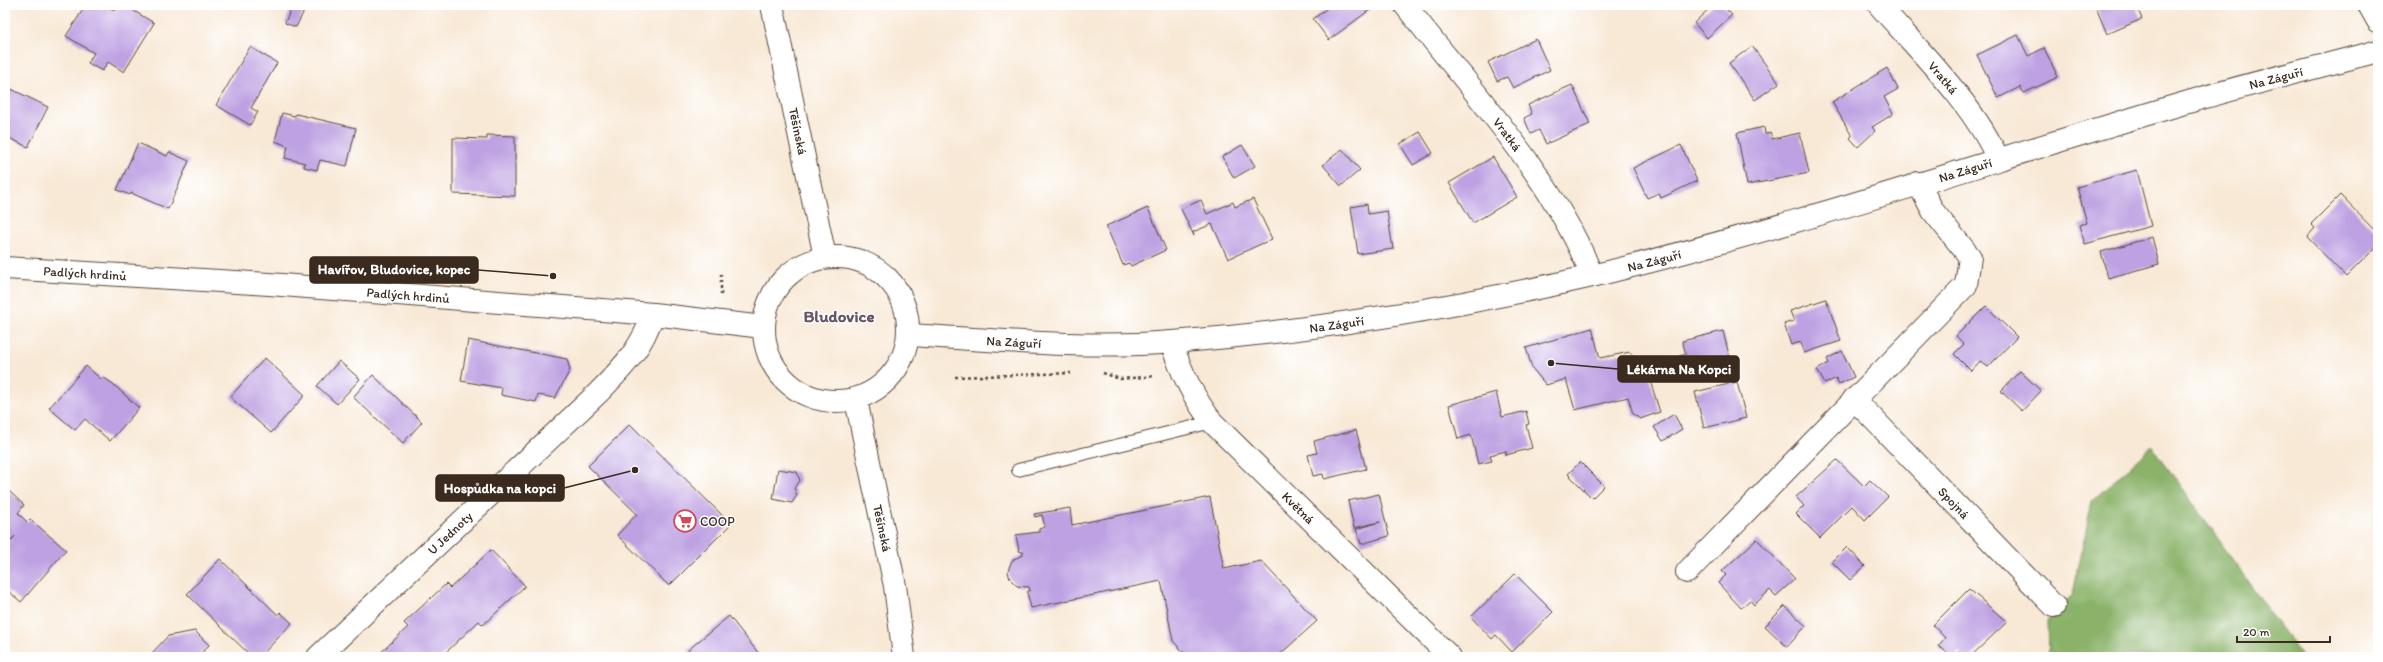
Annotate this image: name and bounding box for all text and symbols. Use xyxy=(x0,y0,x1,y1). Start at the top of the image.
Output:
street label: Vratká xyxy=(1925,58,1962,97)
street label: Na Záguří xyxy=(2247,63,2305,92)
street label: Těšínská xyxy=(786,106,811,156)
street label: Vratká xyxy=(1490,114,1525,154)
street label: Na Záguří xyxy=(1937,154,1994,185)
street label: Na Záguří xyxy=(1626,246,1683,274)
callout: Havířov, Bludovice, kopec xyxy=(310,257,478,283)
text: Havířov, Bludovice, kopec xyxy=(318,261,471,278)
street label: Padlých hrdinů xyxy=(43,263,127,283)
street label: Padlých hrdinů xyxy=(366,284,450,306)
district label: Bludovice xyxy=(803,306,875,326)
street label: Na Záguří xyxy=(1308,312,1366,335)
street label: Na Záguří xyxy=(986,332,1042,351)
callout: Lékárna Na Kopci xyxy=(1618,356,1739,382)
text: Lékárna Na Kopci xyxy=(1627,361,1731,378)
callout: Hospůdka na kopci xyxy=(436,475,564,501)
text: Hospůdka na kopci xyxy=(444,480,556,497)
street label: Spojná xyxy=(1935,484,1973,522)
street label: Květná xyxy=(1279,488,1318,527)
street label: Těšínská xyxy=(871,503,895,553)
street label: U Jednoty xyxy=(424,508,475,557)
supermarket icon: COOP xyxy=(672,508,698,534)
place label: COOP xyxy=(700,514,735,529)
scale bar xyxy=(2237,618,2330,644)
text: 20 m xyxy=(2243,625,2270,639)

